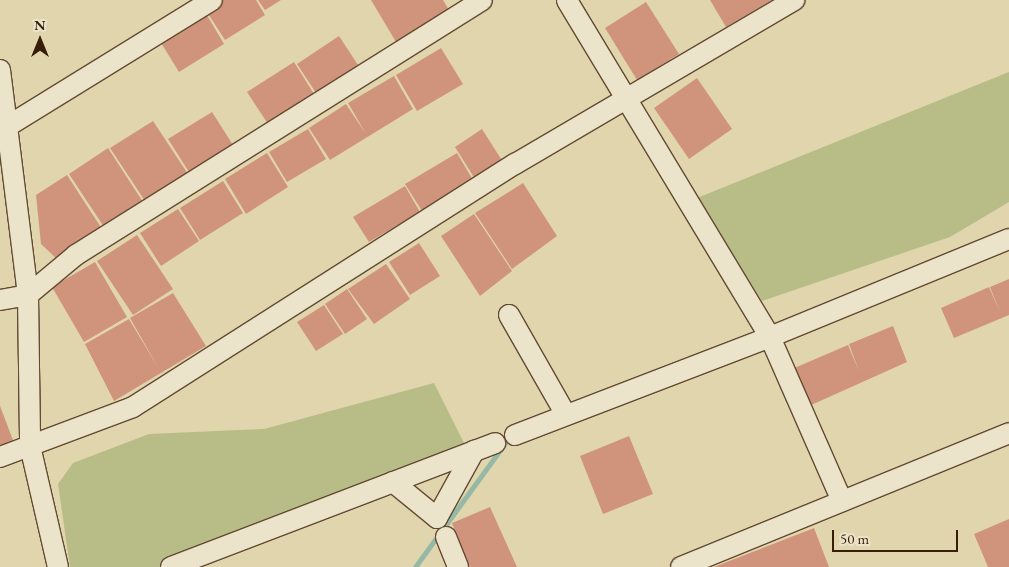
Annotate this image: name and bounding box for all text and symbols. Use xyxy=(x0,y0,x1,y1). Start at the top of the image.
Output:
north arrow xyxy=(15,15,65,65)
text: N xyxy=(34,16,46,34)
scale bar xyxy=(834,520,960,552)
text: 50 m xyxy=(840,529,869,548)

